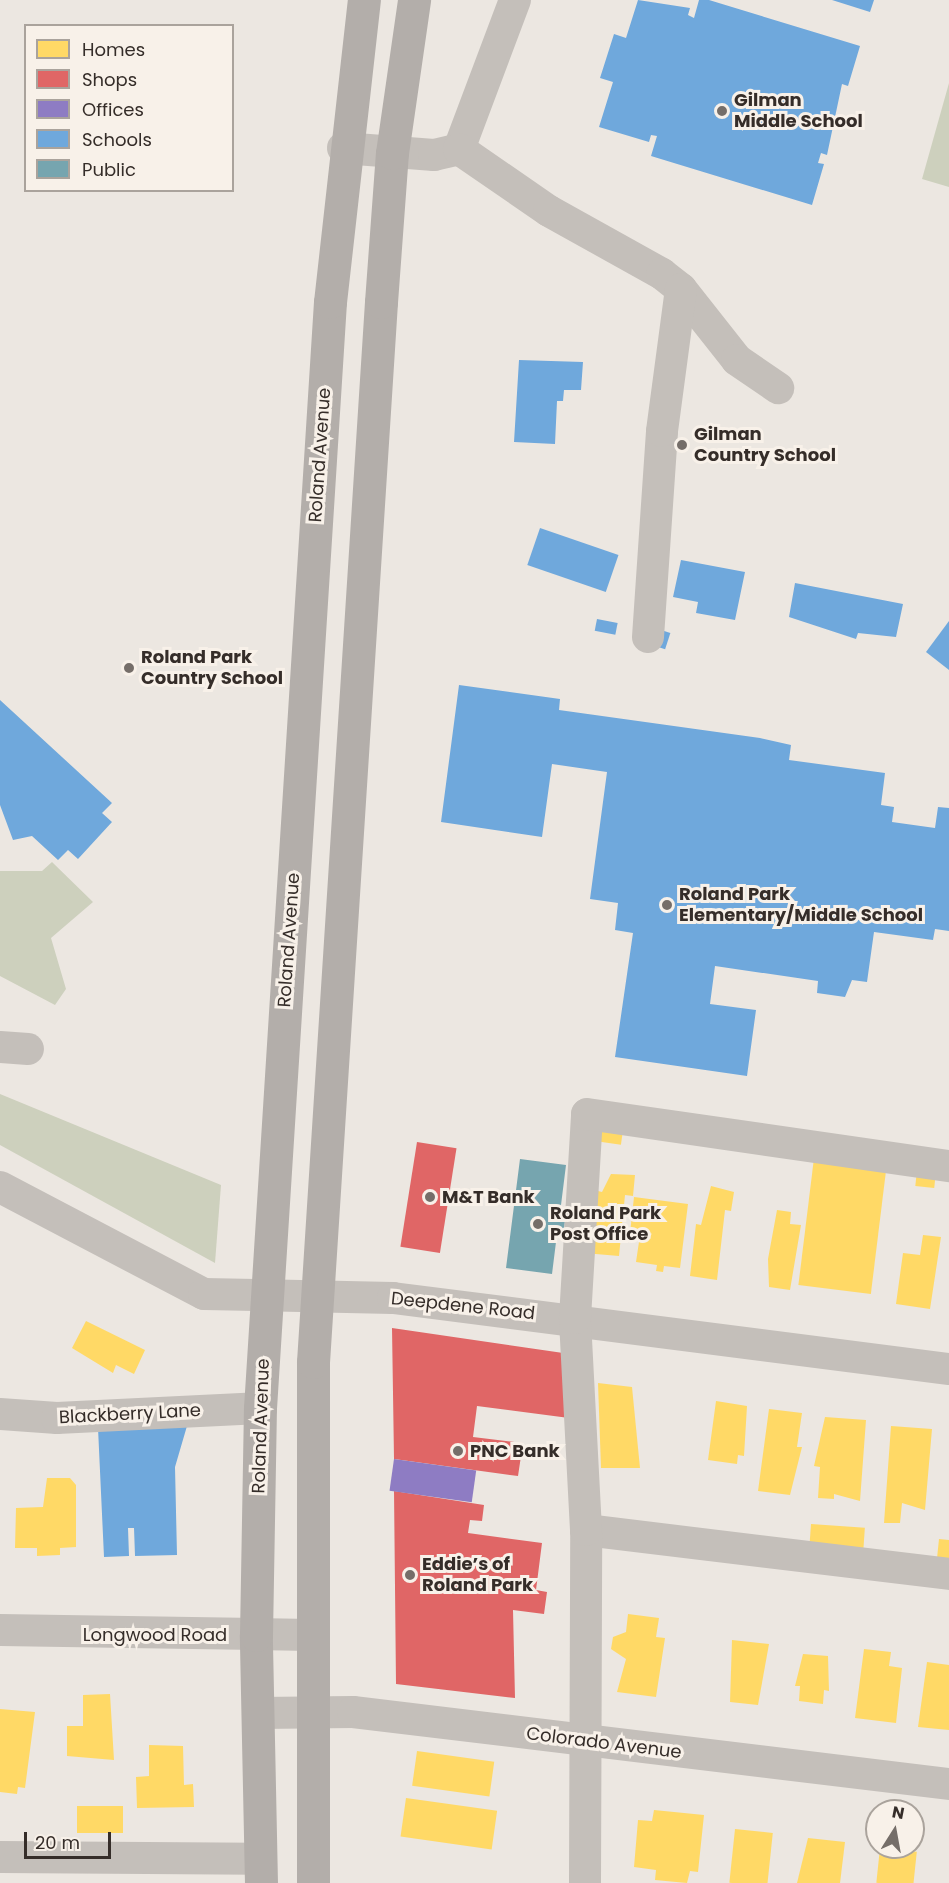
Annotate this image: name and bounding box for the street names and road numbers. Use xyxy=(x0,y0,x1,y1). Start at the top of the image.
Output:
street label: Roland Avenue xyxy=(305,387,335,523)
street label: Roland Avenue xyxy=(274,872,304,1008)
street label: Deepdene Road xyxy=(390,1288,536,1324)
street label: Roland Avenue xyxy=(248,1358,274,1494)
street label: Blackberry Lane xyxy=(58,1399,202,1429)
street label: Longwood Road xyxy=(83,1624,227,1646)
street label: Colorado Avenue xyxy=(525,1723,683,1763)

